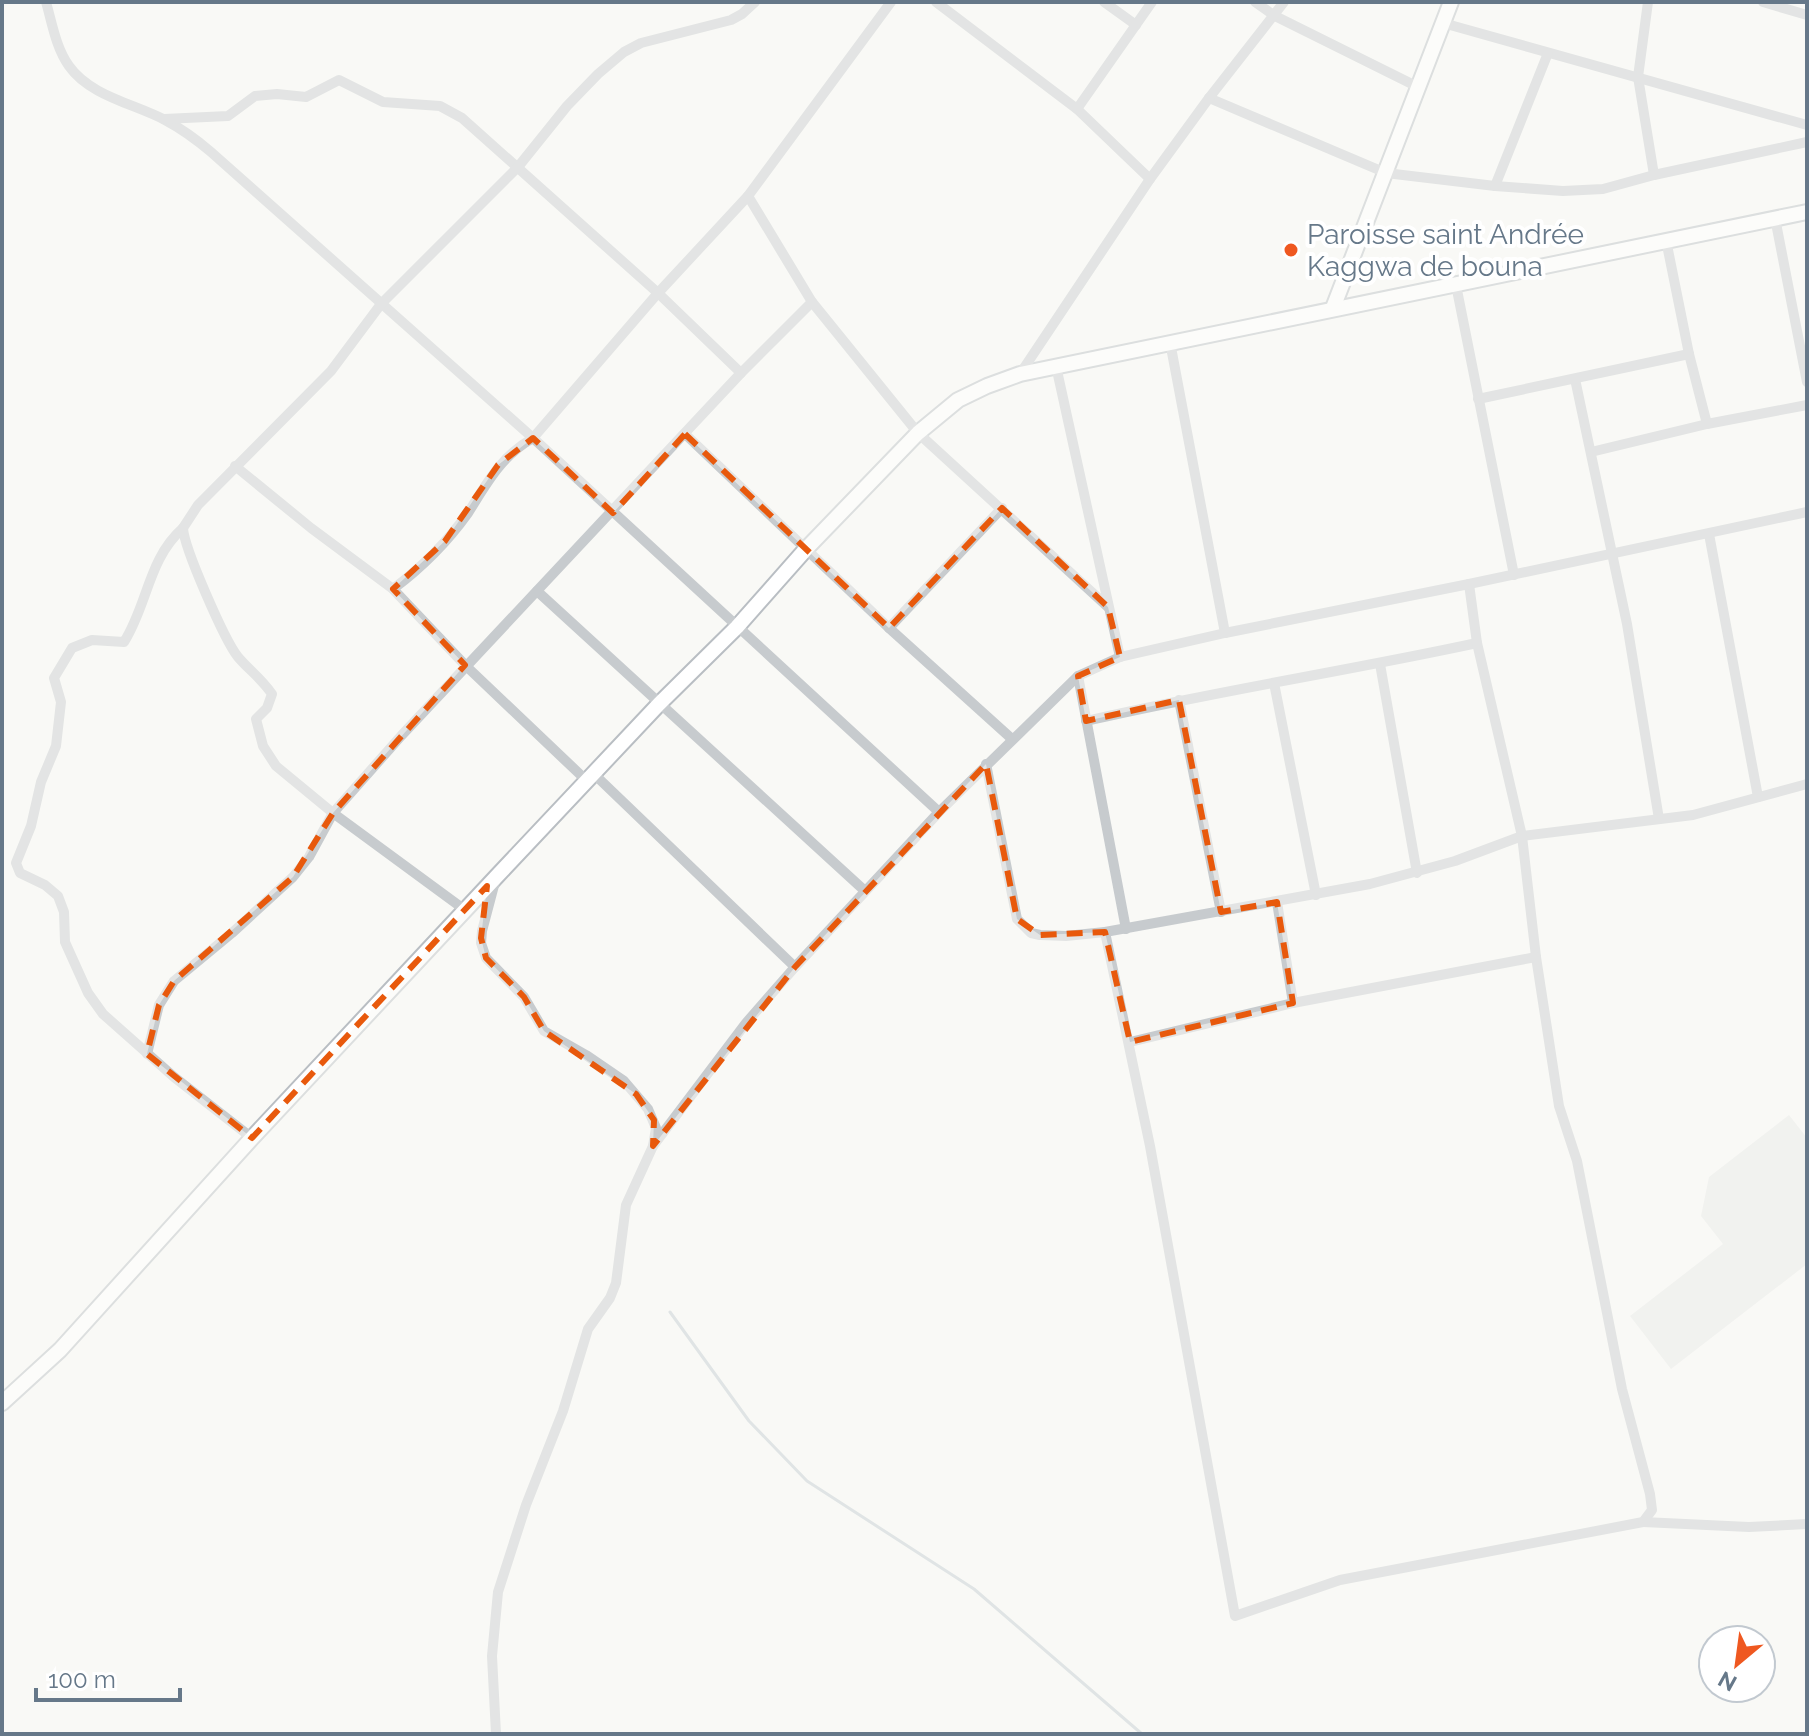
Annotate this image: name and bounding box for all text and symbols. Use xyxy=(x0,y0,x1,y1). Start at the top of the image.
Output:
place label: Paroisse saint Andrée Kaggwa de bouna xyxy=(1307,218,1584,283)
marker: Paroisse saint Andrée Kaggwa de bouna xyxy=(1282,241,1300,259)
north arrow xyxy=(1697,1624,1777,1704)
scale bar xyxy=(36,1652,180,1702)
text: 100 m xyxy=(48,1665,116,1694)
text: N xyxy=(1714,1666,1741,1697)

